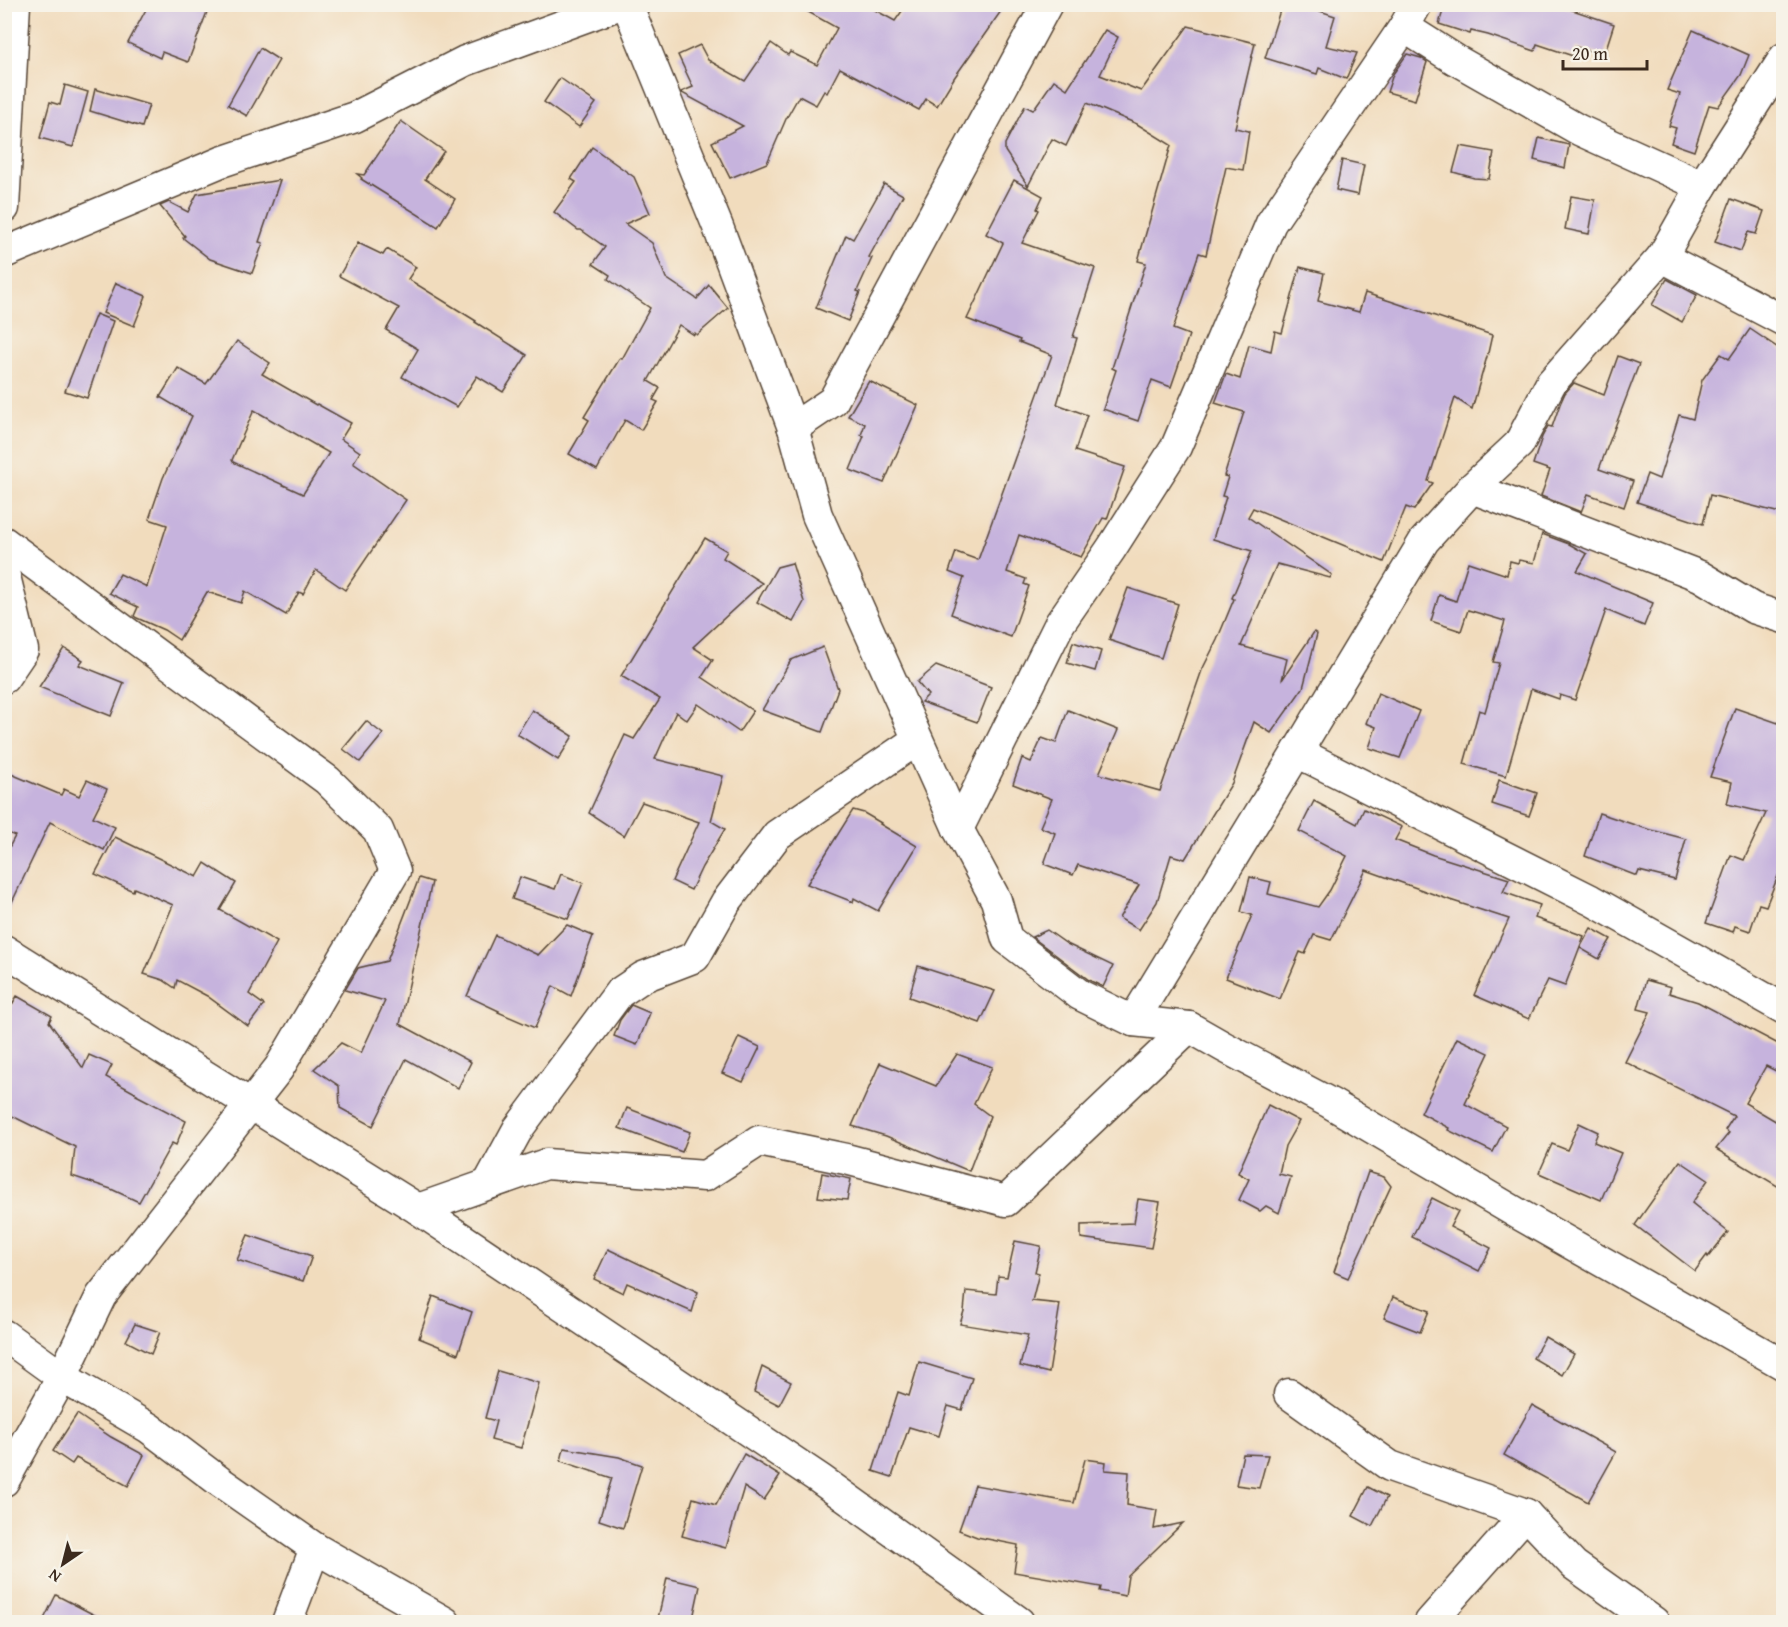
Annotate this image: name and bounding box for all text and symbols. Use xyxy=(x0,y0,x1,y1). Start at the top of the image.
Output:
scale bar xyxy=(1563,33,1647,71)
text: 20 m xyxy=(1572,40,1608,67)
north arrow xyxy=(33,1534,93,1594)
text: N xyxy=(43,1563,66,1589)

